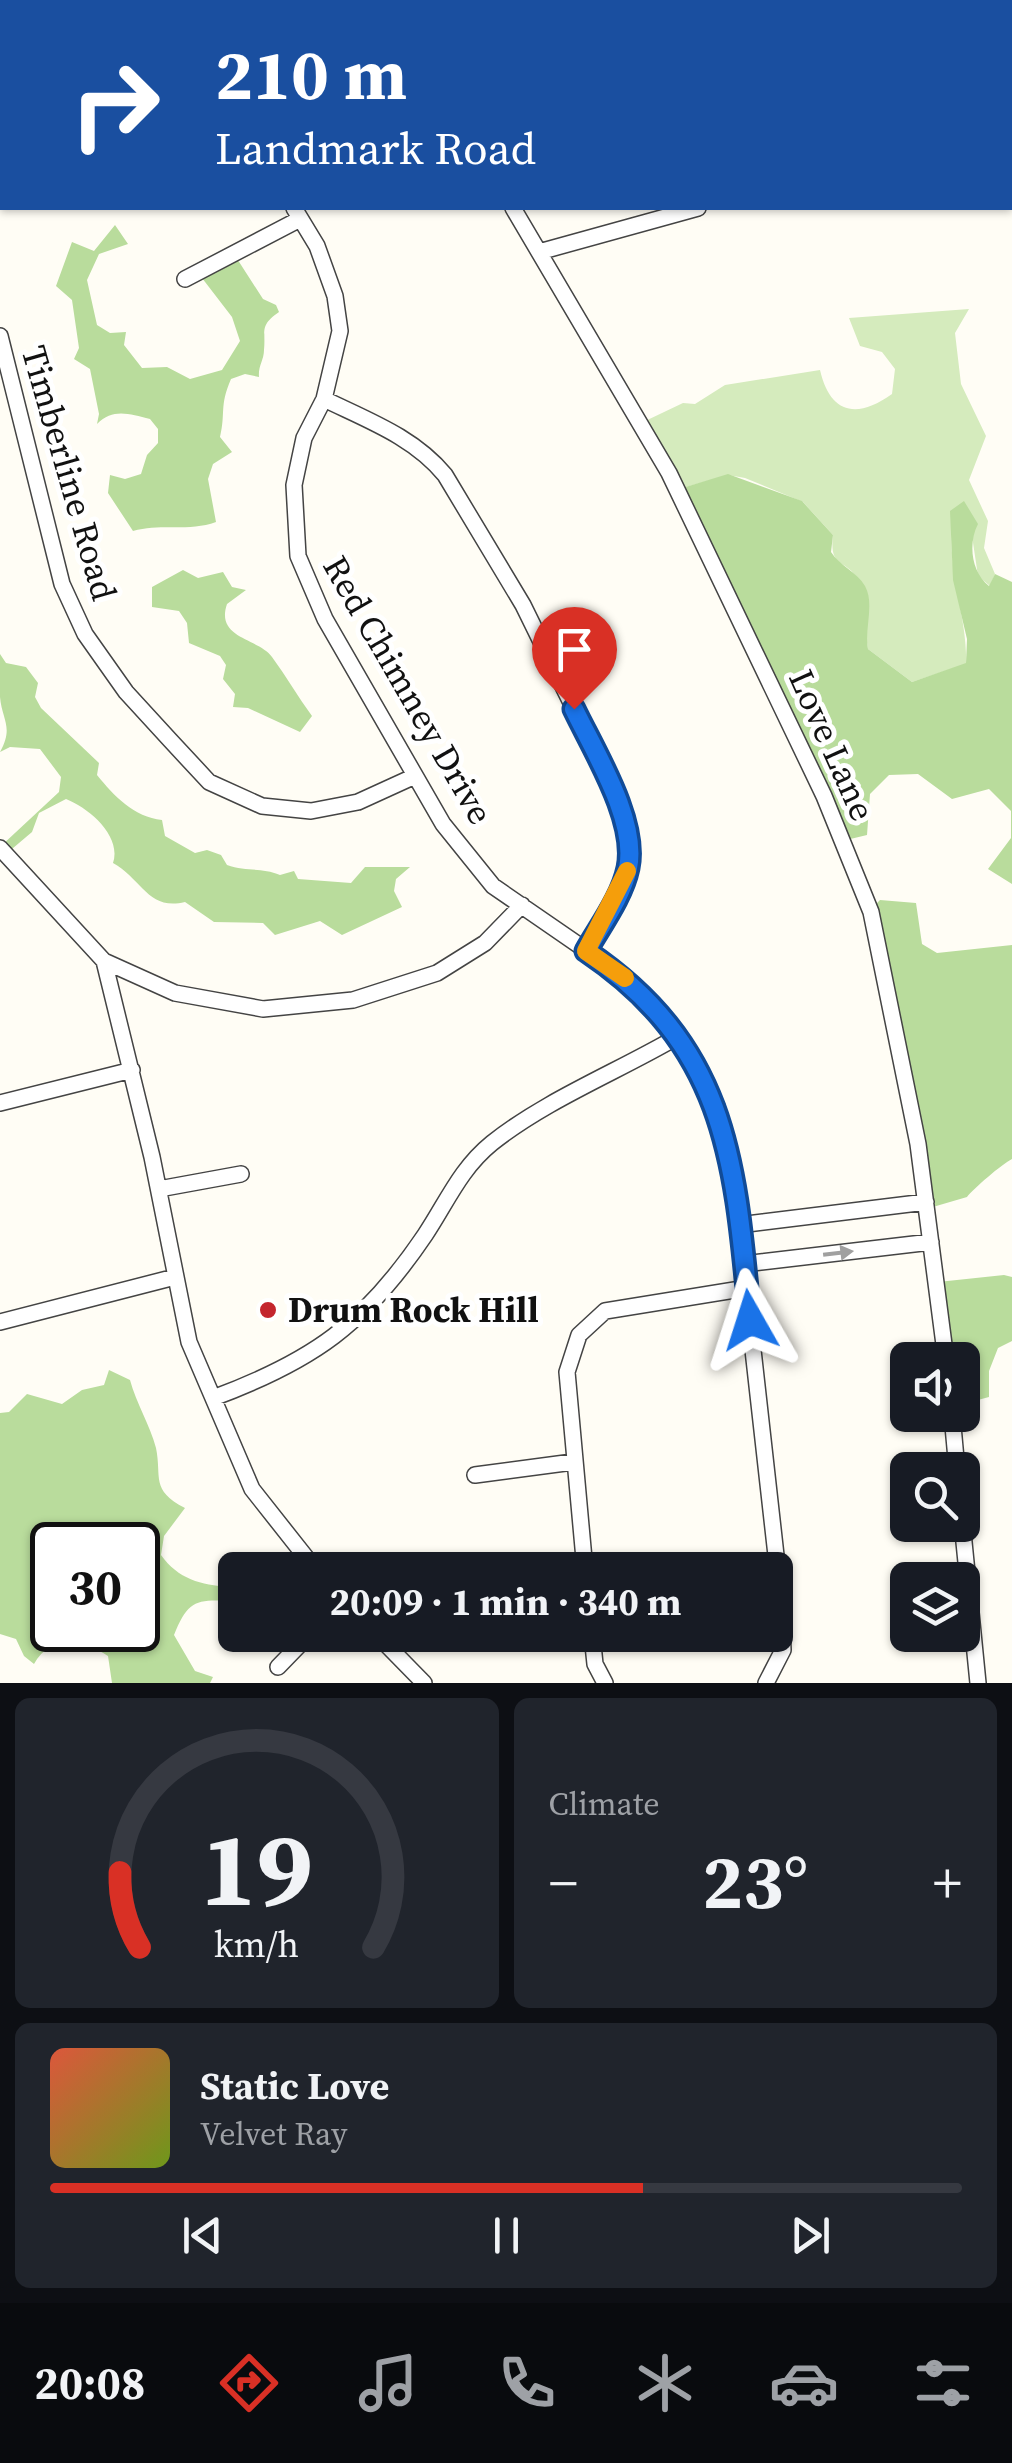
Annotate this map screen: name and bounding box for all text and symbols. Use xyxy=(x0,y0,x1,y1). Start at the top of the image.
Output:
text: 210 m xyxy=(215,26,407,122)
icon: right xyxy=(50,40,180,170)
text: Landmark Road xyxy=(215,117,536,179)
street label: Timberline Road xyxy=(10,340,128,606)
street label: Red Chimney Drive xyxy=(312,547,504,833)
pin xyxy=(532,607,617,710)
icon: arrive xyxy=(547,622,602,677)
street label: Love Lane xyxy=(777,662,887,828)
one-way arrow xyxy=(822,1245,854,1261)
position arrow xyxy=(698,1268,802,1372)
place label: Drum Rock Hill xyxy=(288,1286,539,1334)
marker: Drum Rock Hill xyxy=(257,1299,279,1321)
map controls xyxy=(890,1342,980,1652)
button: sound xyxy=(890,1342,980,1432)
button: search xyxy=(890,1452,980,1542)
speed limit sign: 30 xyxy=(30,1522,160,1652)
button: layers xyxy=(890,1562,980,1652)
text: 20:09 · 1 min · 340 m xyxy=(329,1576,682,1628)
text: Climate xyxy=(549,1782,660,1826)
text: 19 xyxy=(200,1797,313,1940)
text: 23° xyxy=(702,1830,808,1933)
text: − xyxy=(549,1845,578,1920)
text: + xyxy=(933,1845,962,1920)
text: km/h xyxy=(214,1920,299,1969)
text: Static Love xyxy=(200,2060,389,2112)
text: Velvet Ray xyxy=(200,2112,347,2156)
icon: previous xyxy=(175,2208,230,2263)
icon: pause xyxy=(479,2208,534,2263)
icon: next xyxy=(783,2208,838,2263)
icon: directions xyxy=(214,2348,284,2418)
icon: music xyxy=(353,2348,423,2418)
icon: phone xyxy=(492,2348,562,2418)
icon: climate xyxy=(630,2348,700,2418)
icon: car xyxy=(769,2348,839,2418)
icon: filters xyxy=(908,2348,978,2418)
text: 20:08 xyxy=(34,2352,145,2414)

